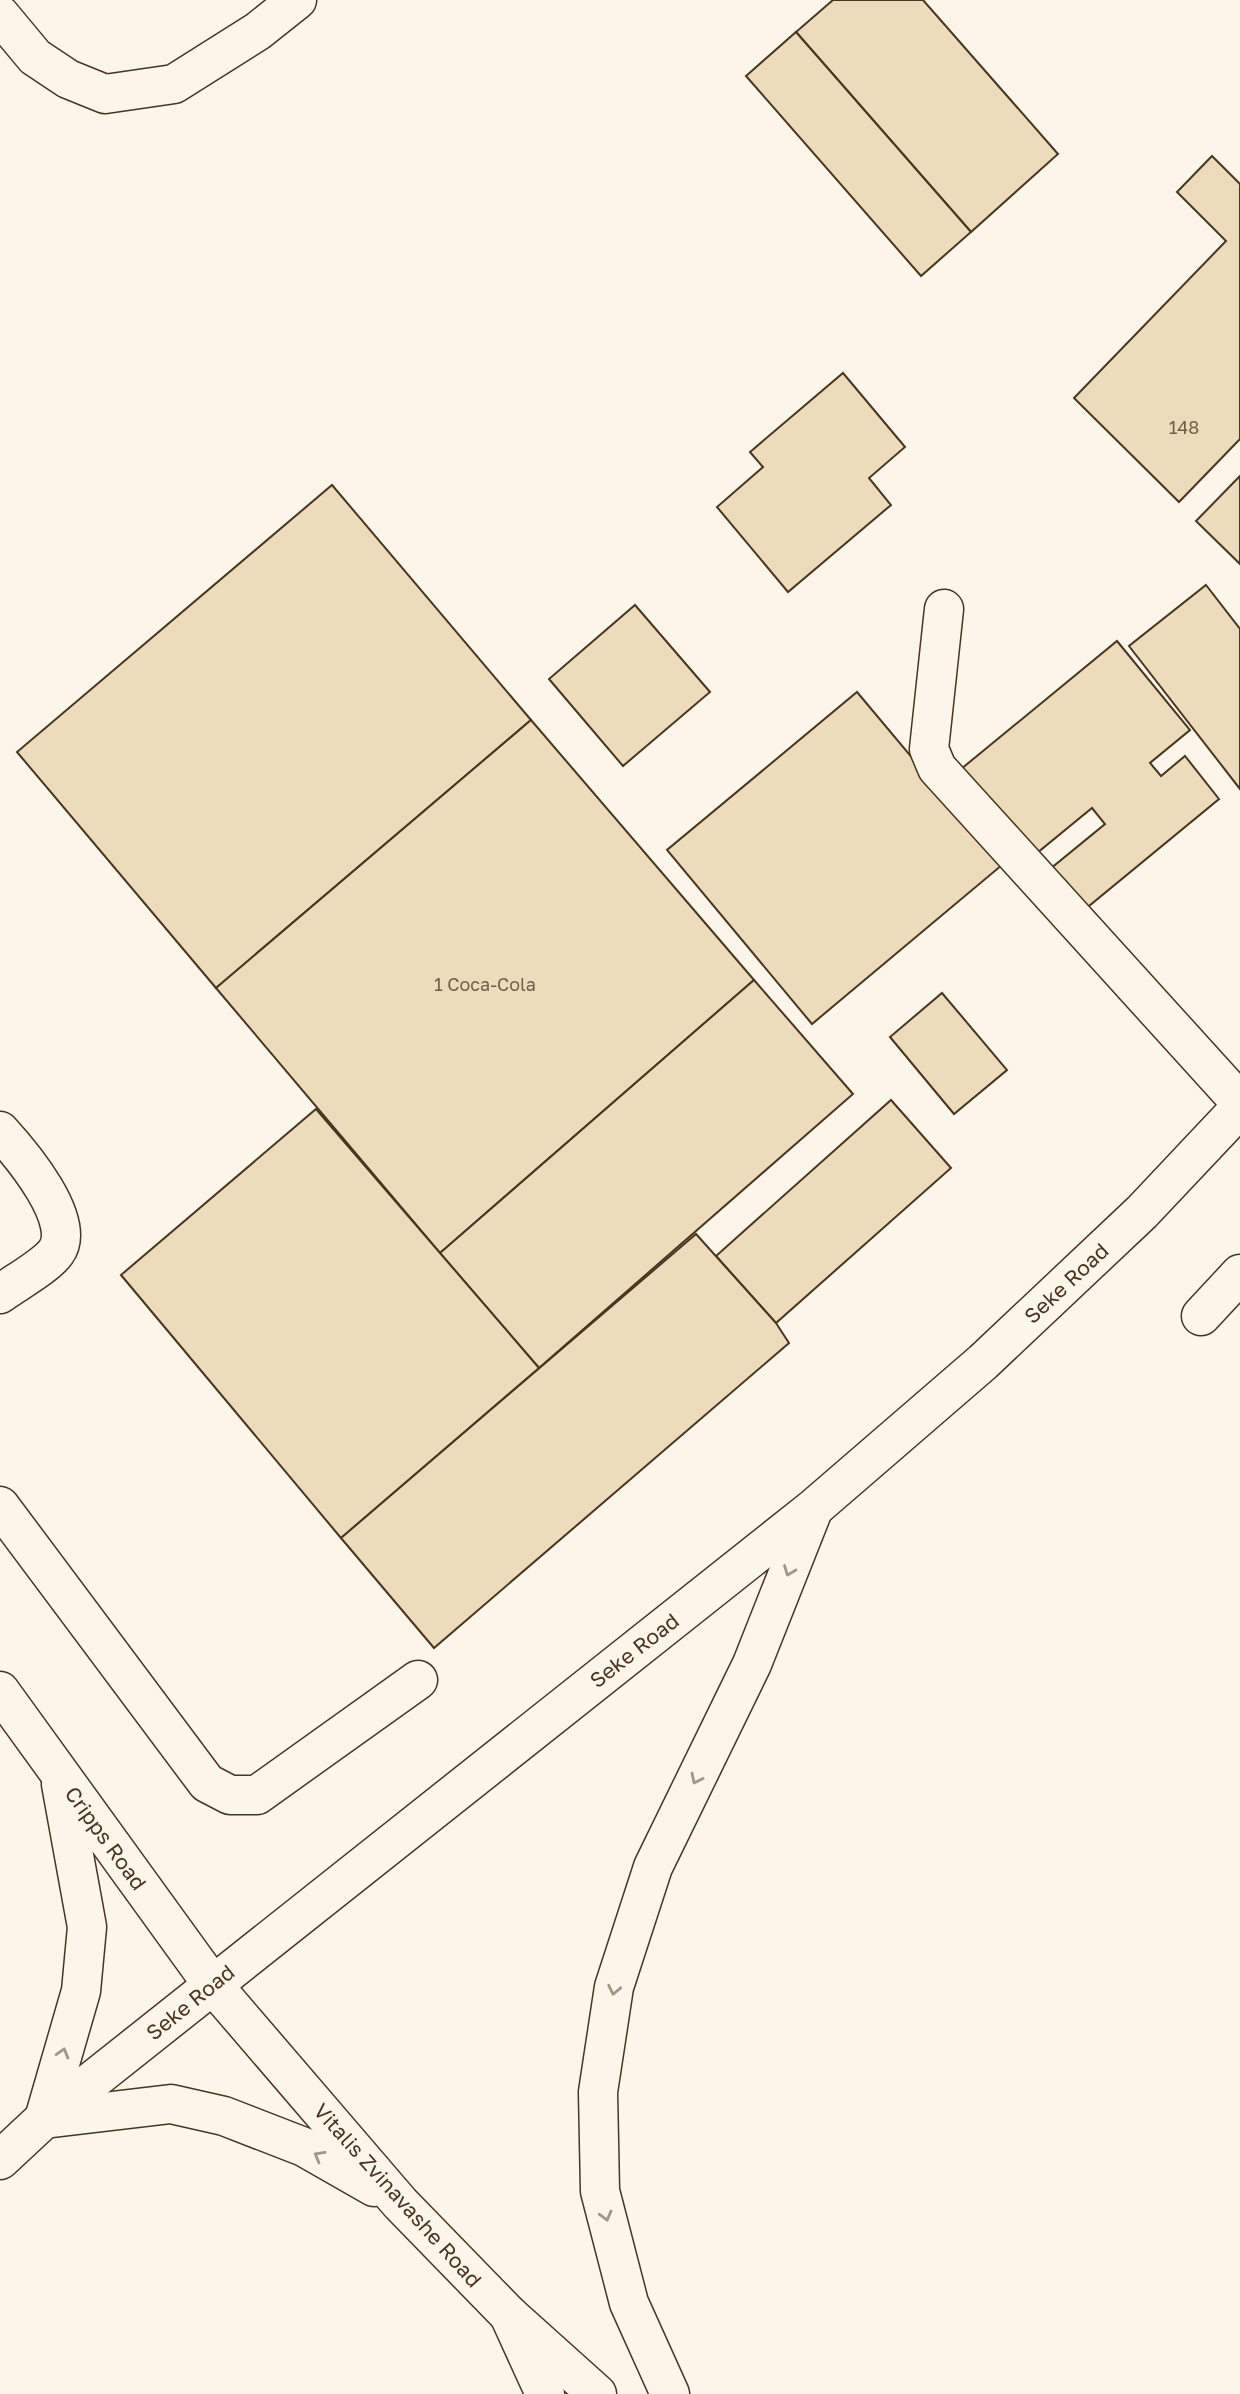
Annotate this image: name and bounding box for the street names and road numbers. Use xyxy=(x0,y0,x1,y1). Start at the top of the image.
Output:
street label: Seke Road xyxy=(1018,1237,1114,1329)
street label: Seke Road xyxy=(584,1607,684,1693)
street label: Cripps Road xyxy=(60,1781,152,1895)
street label: Seke Road xyxy=(141,1959,239,2045)
street label: Vitalis Zvinavashe Road xyxy=(309,2098,487,2292)

